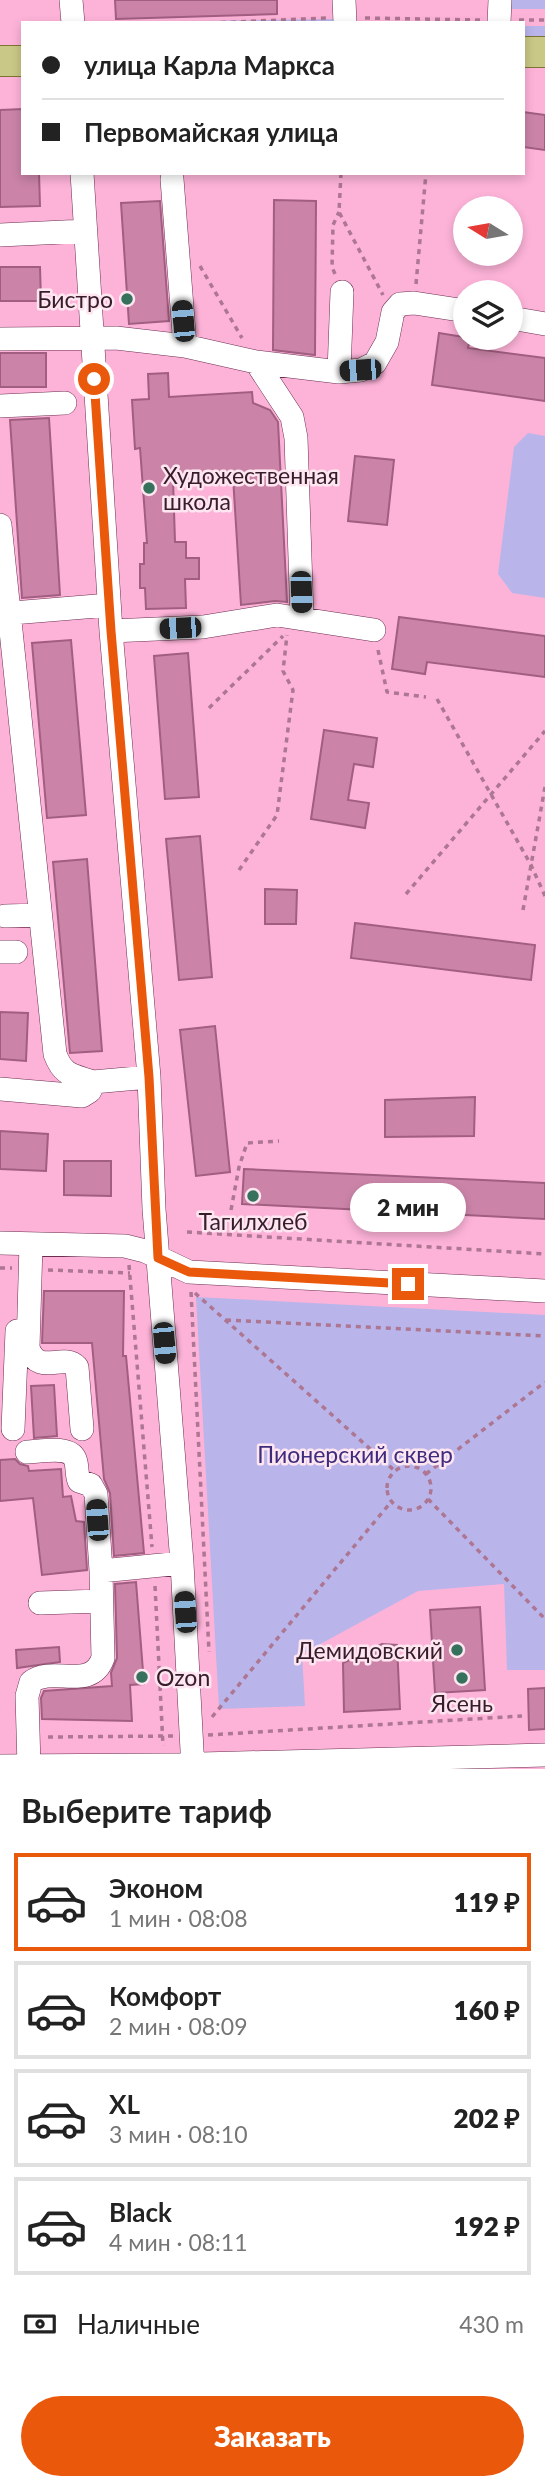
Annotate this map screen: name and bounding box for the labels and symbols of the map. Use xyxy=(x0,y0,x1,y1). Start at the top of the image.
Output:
north arrow xyxy=(453,196,523,266)
place label: Бистро xyxy=(37,285,113,313)
marker: Бистро xyxy=(119,291,135,307)
car xyxy=(171,299,196,343)
car xyxy=(339,358,382,382)
route start xyxy=(78,363,110,395)
place label: Художественная школа xyxy=(163,461,339,515)
marker: Художественная школа xyxy=(141,480,157,496)
car xyxy=(290,571,313,613)
car xyxy=(159,616,202,640)
callout: 2 мин xyxy=(350,1182,466,1232)
marker: Тагилхлеб xyxy=(245,1188,261,1204)
place label: Тагилхлеб xyxy=(198,1207,308,1235)
route end xyxy=(392,1268,424,1300)
car xyxy=(152,1321,177,1365)
park label: Пионерский сквер xyxy=(257,1440,453,1468)
car xyxy=(86,1498,109,1542)
car xyxy=(174,1590,197,1634)
place label: Демидовский xyxy=(296,1636,443,1664)
marker: Демидовский xyxy=(449,1642,465,1658)
place label: Ozon xyxy=(156,1663,210,1691)
marker: Ozon xyxy=(134,1669,150,1685)
marker: Ясень xyxy=(454,1670,470,1686)
place label: Ясень xyxy=(430,1689,493,1717)

